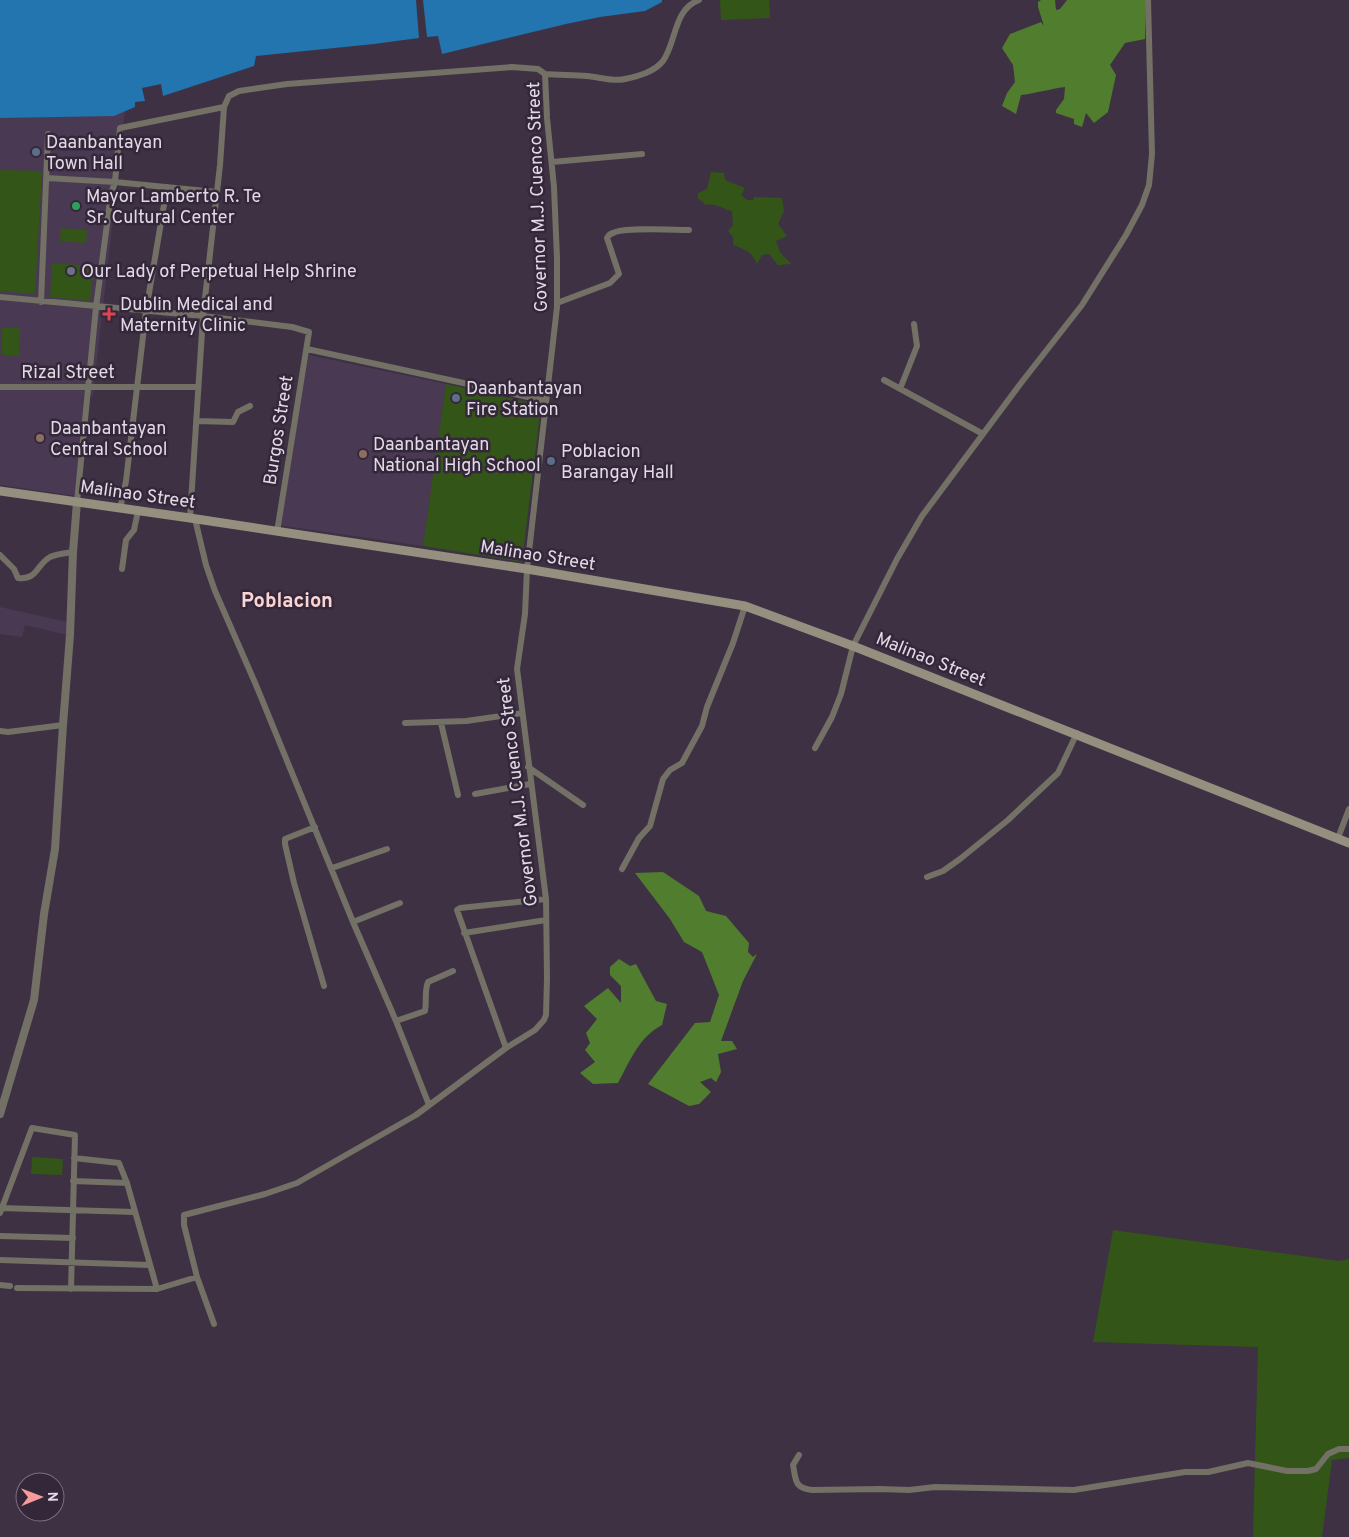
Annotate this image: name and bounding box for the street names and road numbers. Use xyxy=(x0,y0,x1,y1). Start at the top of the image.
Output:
street label: Governor M.J. Cuenco Street xyxy=(523,81,554,313)
street label: Rizal Street xyxy=(21,362,115,385)
street label: Burgos Street xyxy=(259,374,300,487)
street label: Malinao Street xyxy=(79,476,197,515)
street label: Malinao Street xyxy=(478,536,597,577)
street label: Malinao Street xyxy=(872,628,989,693)
street label: Governor M.J. Cuenco Street xyxy=(493,676,544,908)

